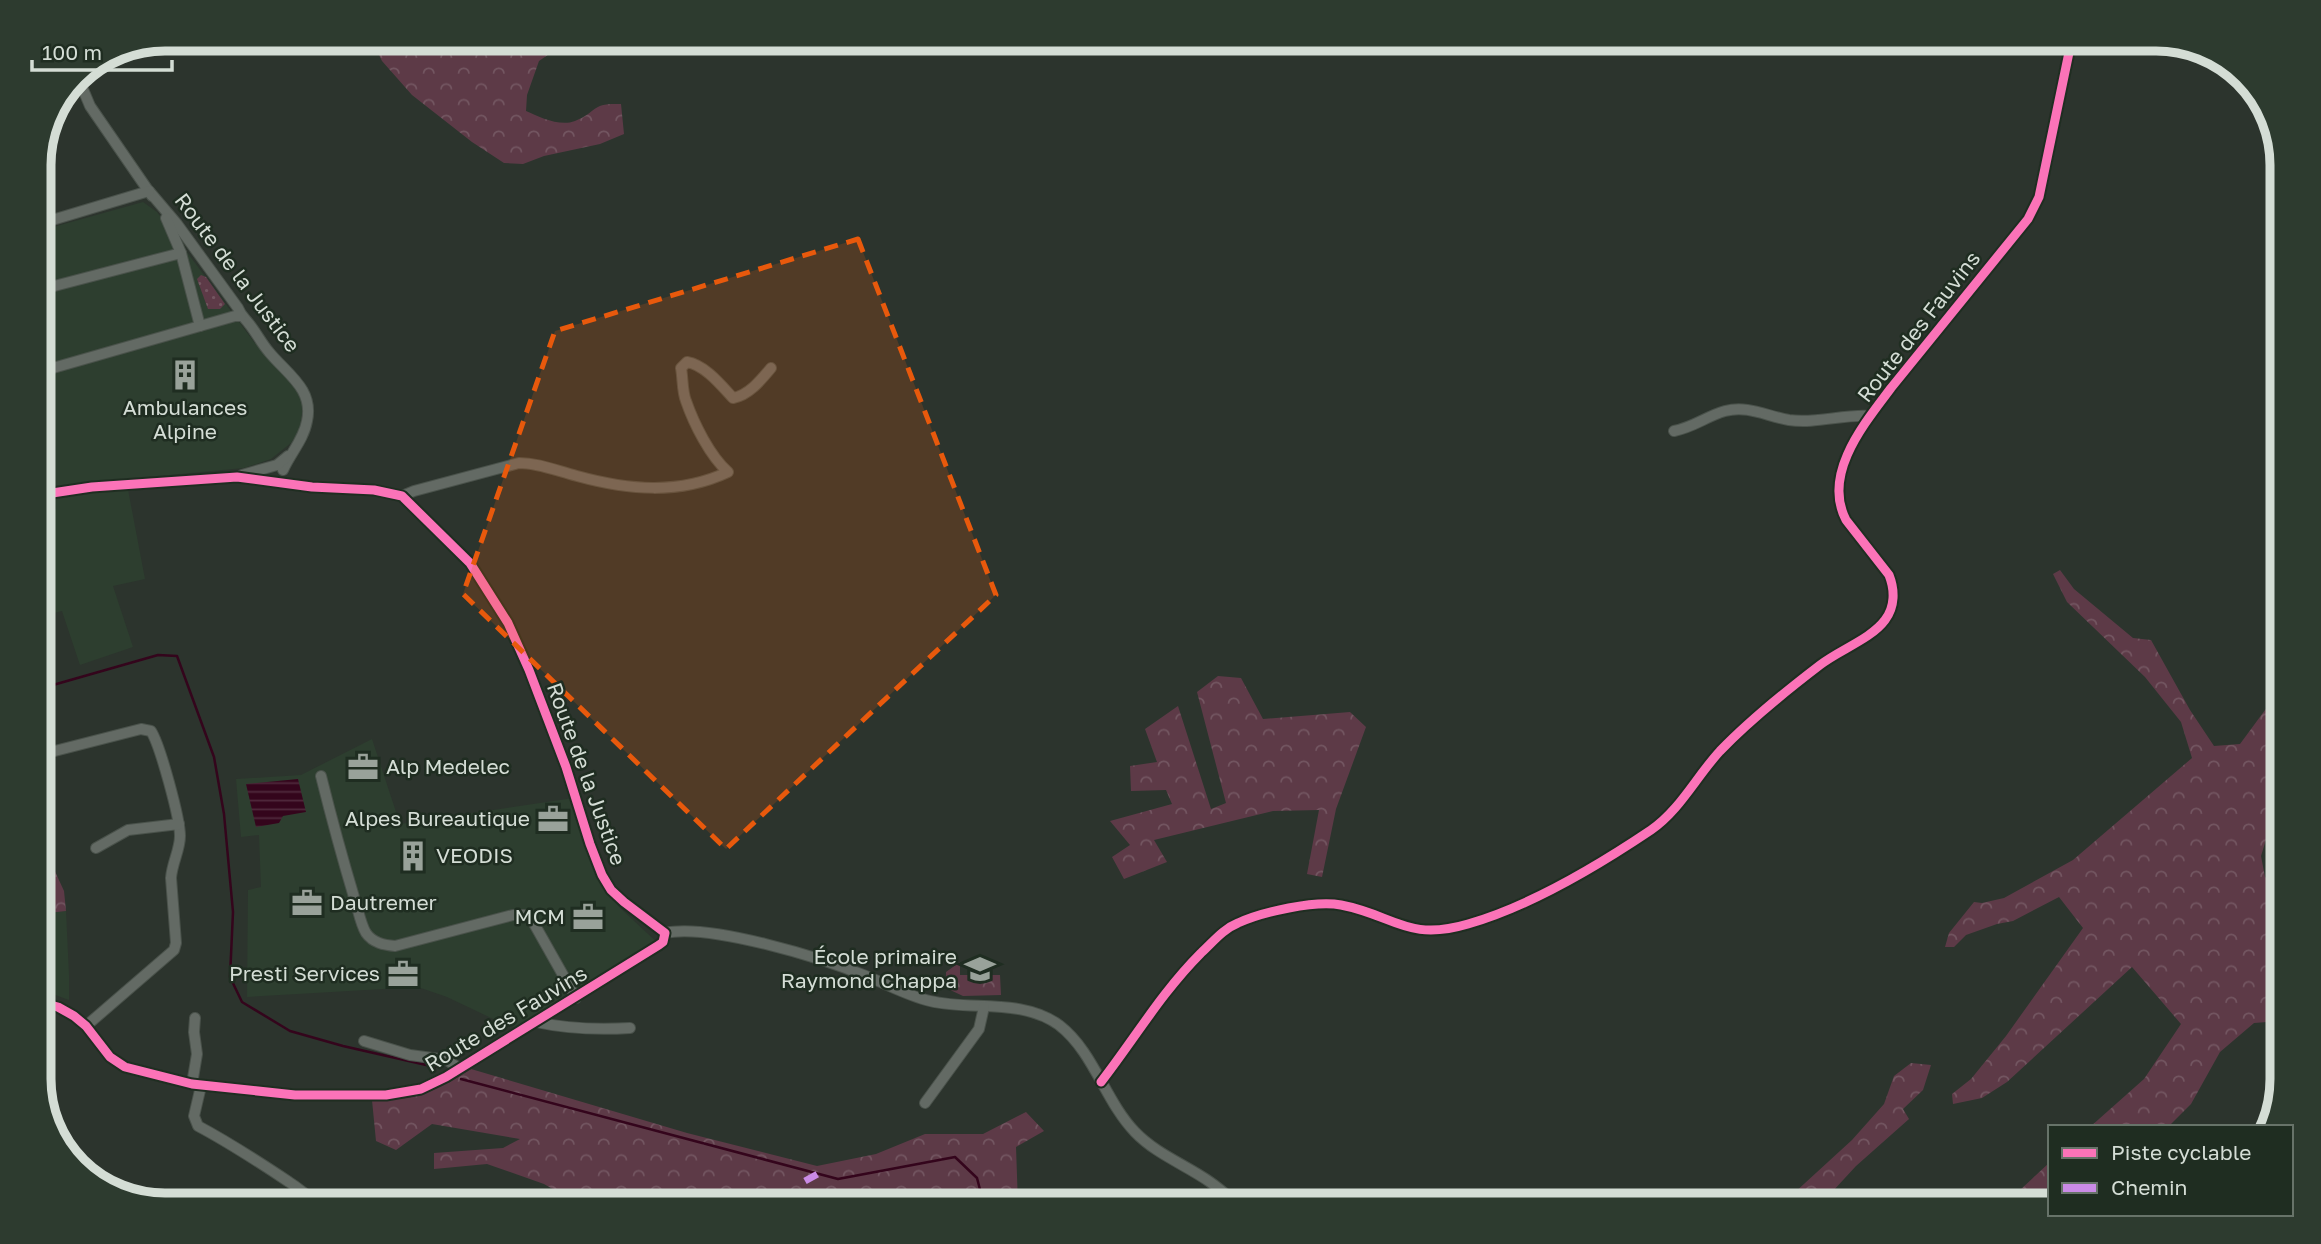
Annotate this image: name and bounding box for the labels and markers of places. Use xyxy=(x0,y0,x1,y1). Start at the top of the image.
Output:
building icon: Ambulances Alpine xyxy=(168,358,202,392)
place label: Ambulances Alpine xyxy=(123,394,247,444)
office icon: Alp Medelec xyxy=(346,750,380,784)
place label: Alp Medelec xyxy=(386,753,510,779)
office icon: Alpes Bureautique xyxy=(536,802,570,836)
place label: Alpes Bureautique xyxy=(345,805,530,831)
building icon: VEODIS xyxy=(396,839,430,873)
place label: VEODIS xyxy=(436,842,513,868)
office icon: Dautremer xyxy=(290,886,324,920)
place label: Dautremer xyxy=(330,889,437,915)
office icon: MCM xyxy=(571,900,605,934)
place label: MCM xyxy=(515,903,565,929)
place label: École primaire Raymond Chappa xyxy=(781,943,957,993)
school or university icon: École primaire Raymond Chappa xyxy=(963,952,997,986)
office icon: Presti Services xyxy=(386,957,420,991)
place label: Presti Services xyxy=(229,960,380,986)

